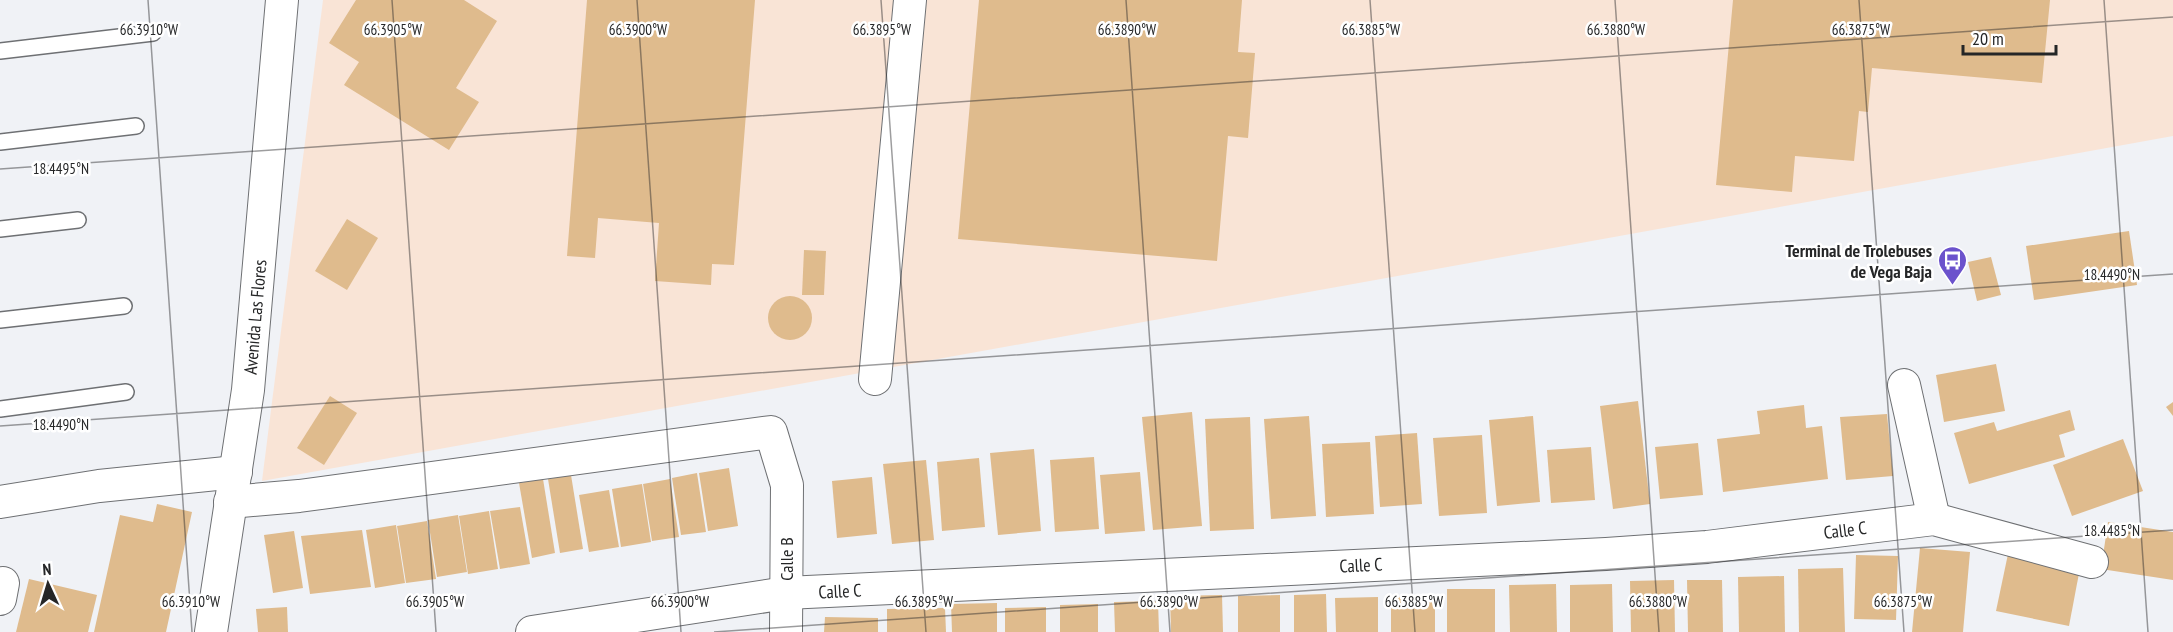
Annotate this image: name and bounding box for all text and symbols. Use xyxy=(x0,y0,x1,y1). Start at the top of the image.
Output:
scale bar xyxy=(1963,18,2056,56)
text: 66.3910°W xyxy=(120,20,178,39)
text: 66.3905°W xyxy=(364,20,422,39)
text: 66.3900°W xyxy=(609,20,667,39)
text: 66.3895°W xyxy=(853,20,911,39)
text: 66.3890°W xyxy=(1098,20,1156,39)
text: 66.3885°W xyxy=(1342,20,1400,39)
text: 66.3880°W xyxy=(1587,20,1645,39)
text: 66.3875°W xyxy=(1832,20,1890,39)
text: 20 m xyxy=(1972,27,2004,50)
text: 18.4495°N xyxy=(33,159,89,178)
place label: Terminal de Trolebuses de Vega Baja xyxy=(1785,239,1932,283)
bus stop icon: Terminal de Trolebuses de Vega Baja xyxy=(1937,244,1969,286)
street label: Avenida Las Flores xyxy=(239,259,271,375)
text: 18.4490°N xyxy=(2084,265,2140,284)
text: 18.4490°N xyxy=(33,415,89,434)
street label: Calle C xyxy=(1822,516,1868,544)
text: 18.4485°N xyxy=(2084,521,2140,540)
street label: Calle B xyxy=(775,537,798,581)
street label: Calle C xyxy=(1339,552,1383,578)
north arrow xyxy=(18,554,78,614)
text: N xyxy=(42,559,52,579)
street label: Calle C xyxy=(818,578,862,604)
text: 66.3910°W xyxy=(162,592,220,611)
text: 66.3905°W xyxy=(406,592,464,611)
text: 66.3900°W xyxy=(651,592,709,611)
text: 66.3895°W xyxy=(895,592,953,611)
text: 66.3890°W xyxy=(1140,592,1198,611)
text: 66.3885°W xyxy=(1385,592,1443,611)
text: 66.3880°W xyxy=(1629,592,1687,611)
text: 66.3875°W xyxy=(1874,592,1932,611)

